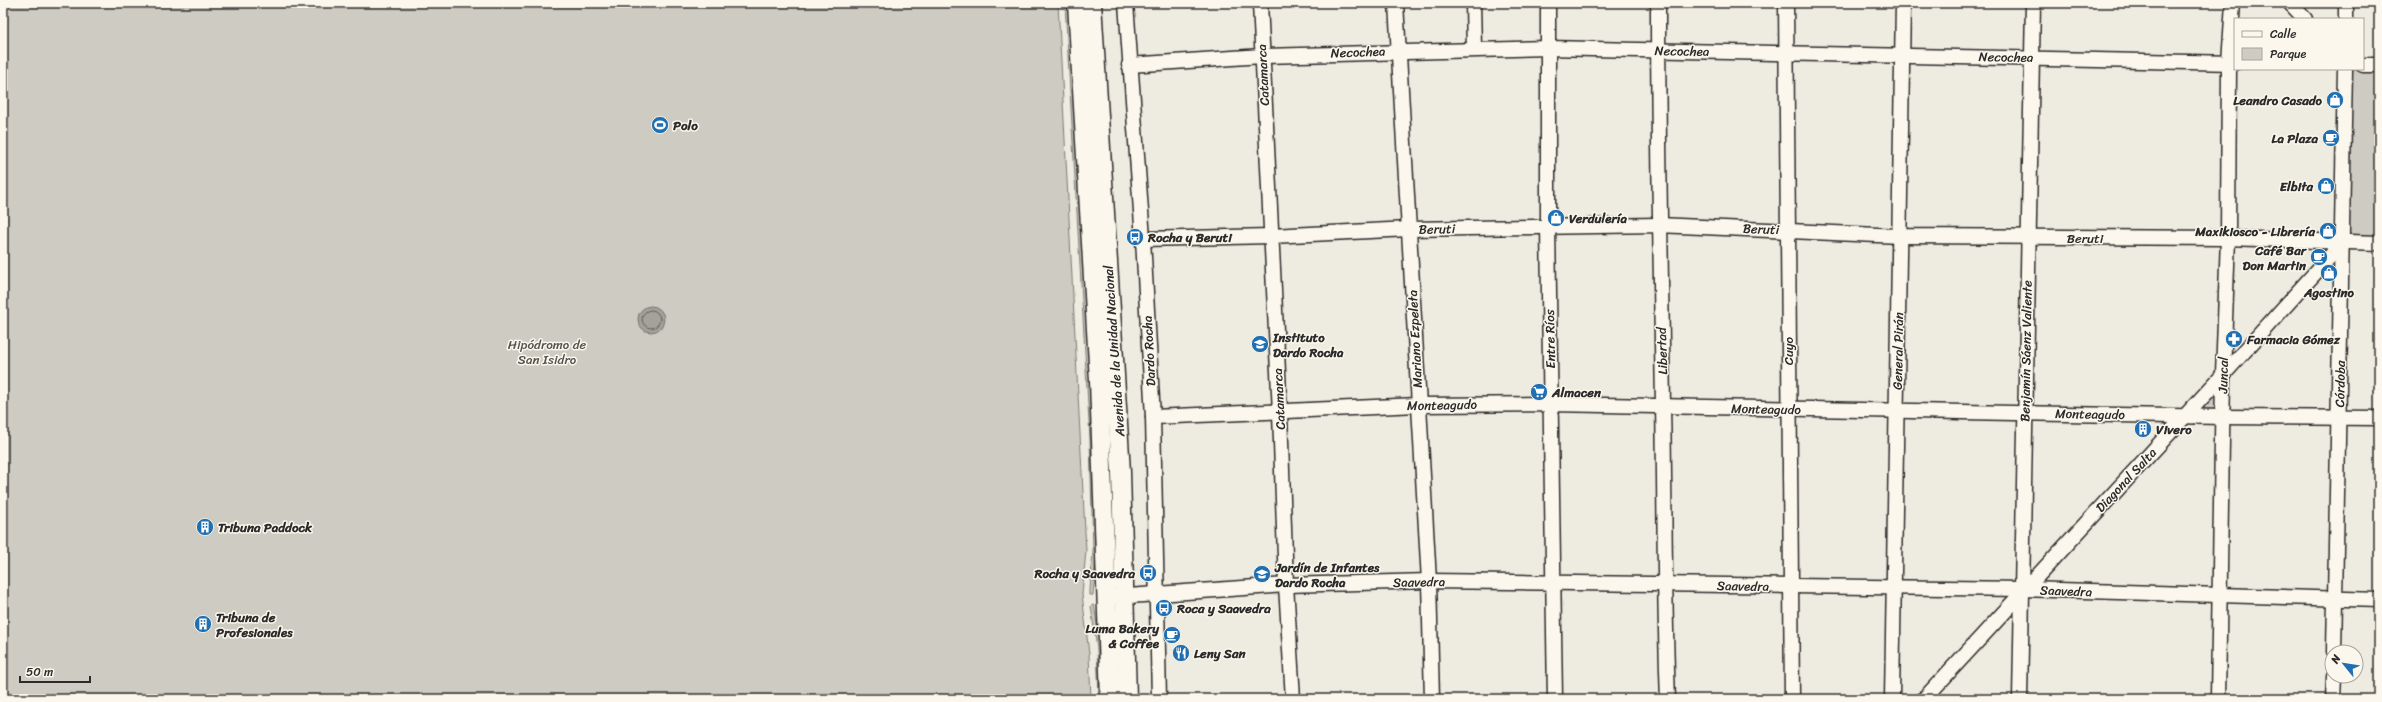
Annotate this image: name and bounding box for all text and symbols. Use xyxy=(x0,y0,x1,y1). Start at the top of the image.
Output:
legend xyxy=(2234,18,2364,70)
text: Calle xyxy=(2270,23,2297,45)
street label: Necochea xyxy=(1654,39,1710,63)
street label: Necochea xyxy=(1330,40,1386,64)
street label: Catamarca xyxy=(1250,43,1276,106)
text: Parque xyxy=(2270,43,2307,65)
street label: Necochea xyxy=(1978,45,2034,69)
place label: Leandro Casado xyxy=(2233,89,2323,112)
shop icon: Leandro Casado xyxy=(2325,90,2345,110)
place label: Polo xyxy=(673,114,698,137)
sports icon: Polo xyxy=(650,115,670,135)
place label: La Plaza xyxy=(2272,127,2318,150)
cafe icon: La Plaza xyxy=(2321,128,2341,148)
place label: Elbita xyxy=(2280,175,2313,198)
shop icon: Elbita xyxy=(2316,176,2336,196)
place label: Verdulería xyxy=(1569,207,1627,230)
shop icon: Verdulería xyxy=(1546,208,1566,228)
street label: Beruti xyxy=(1419,217,1456,241)
street label: Beruti xyxy=(1742,217,1780,241)
place label: Maxikiosco - Librería xyxy=(2194,220,2315,243)
shop icon: Maxikiosco - Librería xyxy=(2318,221,2338,241)
place label: Rocha y Beruti xyxy=(1147,226,1233,249)
bus stop icon: Rocha y Beruti xyxy=(1125,227,1145,247)
street label: Beruti xyxy=(2067,227,2104,250)
place label: Café Bar Don Martin xyxy=(2242,239,2308,277)
cafe icon: Café Bar Don Martin xyxy=(2309,247,2329,267)
shop icon: Agostino xyxy=(2319,263,2339,283)
street label: Avenida de la Unidad Nacional xyxy=(1097,264,1132,438)
street label: Benjamín Sáenz Valiente xyxy=(2013,280,2039,422)
place label: Agostino xyxy=(2303,281,2355,304)
street label: Mariano Ezpeleta xyxy=(1401,289,1429,389)
street label: Entre Ríos xyxy=(1538,308,1562,369)
street label: General Pirán xyxy=(1886,312,1910,390)
street label: Dardo Rocha xyxy=(1136,315,1162,387)
place label: Instituto Dardo Rocha xyxy=(1272,326,1344,364)
street label: Libertad xyxy=(1650,326,1674,375)
place label: Farmacia Gómez xyxy=(2246,328,2341,351)
pharmacy icon: Farmacia Gómez xyxy=(2224,329,2244,349)
park label: Hipódromo de San Isidro xyxy=(508,333,586,371)
school or university icon: Instituto Dardo Rocha xyxy=(1250,334,1270,354)
street label: Cuyo xyxy=(1777,336,1800,365)
street label: Juncal xyxy=(2211,356,2235,395)
street label: Córdoba xyxy=(2328,360,2352,408)
street label: Catamarca xyxy=(1266,367,1292,430)
place label: Almacen xyxy=(1551,381,1602,404)
supermarket icon: Almacen xyxy=(1529,382,1549,402)
street label: Monteagudo xyxy=(1407,393,1478,417)
street label: Monteagudo xyxy=(1731,397,1802,421)
street label: Monteagudo xyxy=(2055,402,2126,426)
place label: Vivero xyxy=(2156,418,2192,441)
building icon: Vivero xyxy=(2133,419,2153,439)
street label: Diagonal Salta xyxy=(2090,442,2163,518)
place label: Tribuna Paddock xyxy=(218,516,313,539)
building icon: Tribuna Paddock xyxy=(195,517,215,537)
place label: Jardín de Infantes Dardo Rocha xyxy=(1274,556,1380,594)
place label: Rocha y Saavedra xyxy=(1034,562,1135,585)
bus stop icon: Rocha y Saavedra xyxy=(1138,563,1158,583)
school or university icon: Jardín de Infantes Dardo Rocha xyxy=(1252,564,1272,584)
street label: Saavedra xyxy=(1393,570,1446,594)
street label: Saavedra xyxy=(1717,574,1770,598)
street label: Saavedra xyxy=(2039,579,2093,603)
place label: Roca y Saavedra xyxy=(1176,597,1271,620)
bus stop icon: Roca y Saavedra xyxy=(1154,598,1174,618)
place label: Tribuna de Profesionales xyxy=(216,606,293,644)
building icon: Tribuna de Profesionales xyxy=(193,614,213,634)
place label: Luma Bakery & Coffee xyxy=(1086,617,1160,655)
cafe icon: Luma Bakery & Coffee xyxy=(1162,625,1182,645)
place label: Leny San xyxy=(1194,642,1247,665)
restaurant icon: Leny San xyxy=(1171,643,1191,663)
north arrow xyxy=(2324,644,2364,684)
text: N xyxy=(2325,651,2346,668)
scale bar xyxy=(20,658,90,684)
text: 50 m xyxy=(26,661,53,683)

